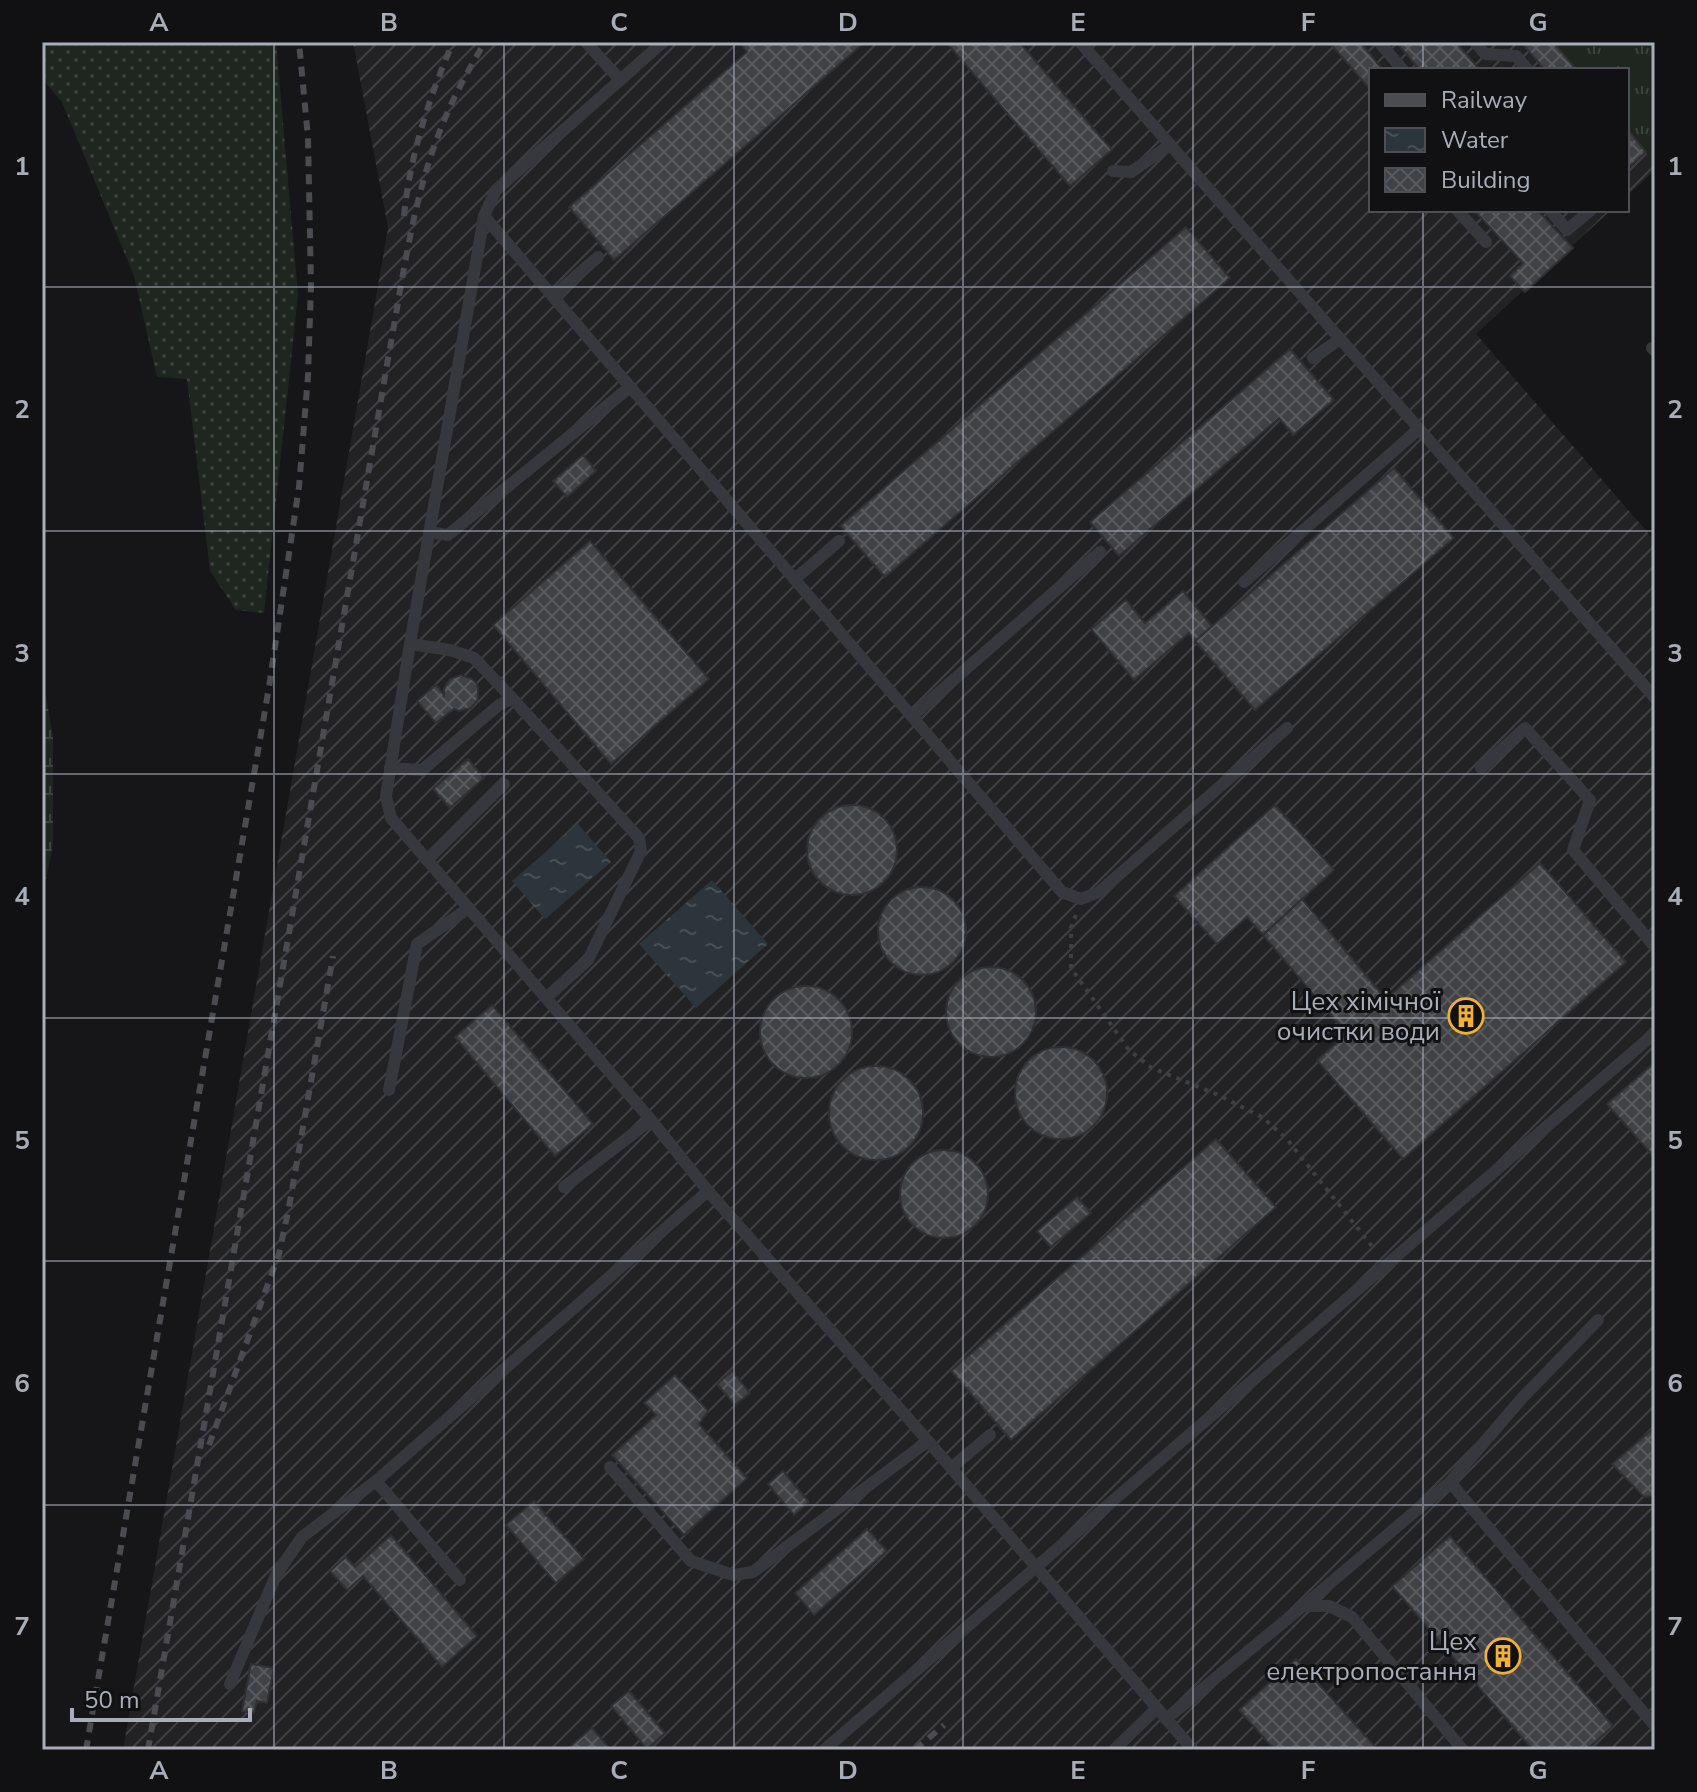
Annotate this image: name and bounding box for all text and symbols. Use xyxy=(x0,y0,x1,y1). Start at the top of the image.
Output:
text: A xyxy=(149,5,169,40)
text: B xyxy=(380,5,398,40)
text: C xyxy=(610,5,628,40)
text: D xyxy=(838,5,858,40)
text: E xyxy=(1070,5,1086,40)
text: F xyxy=(1301,5,1315,40)
text: G xyxy=(1528,5,1548,40)
legend xyxy=(1369,68,1629,212)
text: Railway xyxy=(1441,84,1528,116)
text: Water xyxy=(1441,124,1509,156)
text: 1 xyxy=(14,149,30,184)
text: 1 xyxy=(1667,149,1683,184)
text: Building xyxy=(1441,164,1531,196)
text: 2 xyxy=(14,392,30,427)
text: 2 xyxy=(1667,392,1683,427)
text: 3 xyxy=(14,636,30,671)
text: 3 xyxy=(1667,636,1683,671)
text: 4 xyxy=(14,879,30,914)
text: 4 xyxy=(1667,879,1683,914)
place label: Цех хімічної очистки води xyxy=(1277,984,1441,1049)
building icon: Цех хімічної очистки води xyxy=(1447,997,1485,1035)
text: 5 xyxy=(14,1123,30,1158)
text: 5 xyxy=(1667,1123,1683,1158)
text: 6 xyxy=(14,1366,30,1401)
text: 6 xyxy=(1667,1366,1683,1401)
text: 7 xyxy=(14,1609,30,1644)
text: 7 xyxy=(1667,1609,1683,1644)
place label: Цех електропостання xyxy=(1266,1624,1477,1689)
building icon: Цех електропостання xyxy=(1484,1637,1522,1675)
scale bar xyxy=(72,1672,250,1722)
text: 50 m xyxy=(84,1684,140,1716)
text: A xyxy=(149,1753,169,1788)
text: B xyxy=(380,1753,398,1788)
text: C xyxy=(610,1753,628,1788)
text: D xyxy=(838,1753,858,1788)
text: E xyxy=(1070,1753,1086,1788)
text: F xyxy=(1301,1753,1315,1788)
text: G xyxy=(1528,1753,1548,1788)

